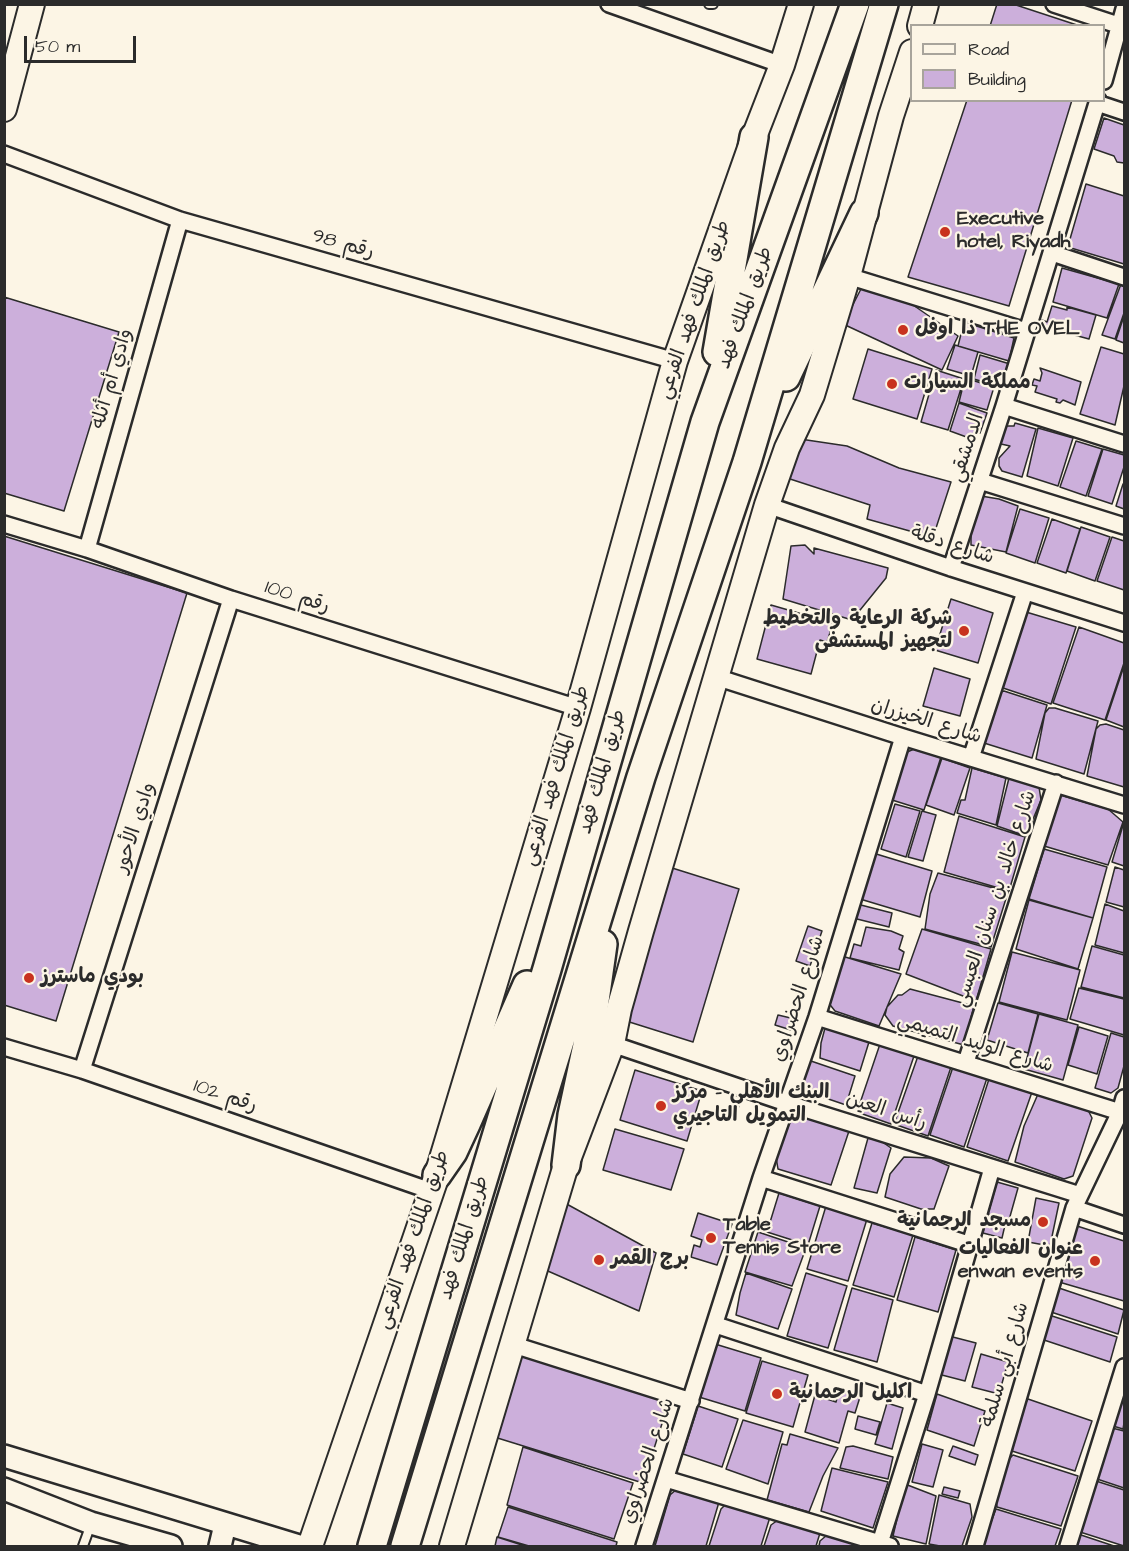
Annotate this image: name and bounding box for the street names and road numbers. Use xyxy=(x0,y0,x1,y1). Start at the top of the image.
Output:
street label: طريق الملك فهد الفرعي xyxy=(653,217,737,403)
street label: رقم 98 xyxy=(309,225,377,265)
street label: طريق الملك فهد xyxy=(713,244,779,372)
street label: وادي أم أثله xyxy=(87,326,139,432)
street label: الدمشقي xyxy=(946,410,990,486)
street label: شارع دقلة xyxy=(907,521,997,571)
street label: رقم 100 xyxy=(261,576,333,620)
street label: طريق الملك فهد الفرعي xyxy=(518,683,596,869)
street label: شارع الخيزران xyxy=(868,694,984,750)
street label: طريق الملك فهد xyxy=(574,707,632,837)
street label: وادي الأحور xyxy=(110,780,162,876)
street label: شارع خالد بن سنان العبسي xyxy=(950,788,1042,1010)
street label: شارع الحضراوي xyxy=(767,933,831,1065)
street label: شارع الوليد التميمي xyxy=(894,1009,1056,1079)
street label: رقم 102 xyxy=(190,1075,260,1119)
street label: رأس العين xyxy=(843,1088,929,1136)
street label: طريق الملك فهد الفرعي xyxy=(372,1147,456,1333)
street label: طريق الملك فهد xyxy=(435,1173,495,1303)
street label: شارع أبي سلمة xyxy=(977,1300,1035,1430)
street label: شارع الحضراوي xyxy=(617,1395,681,1527)

